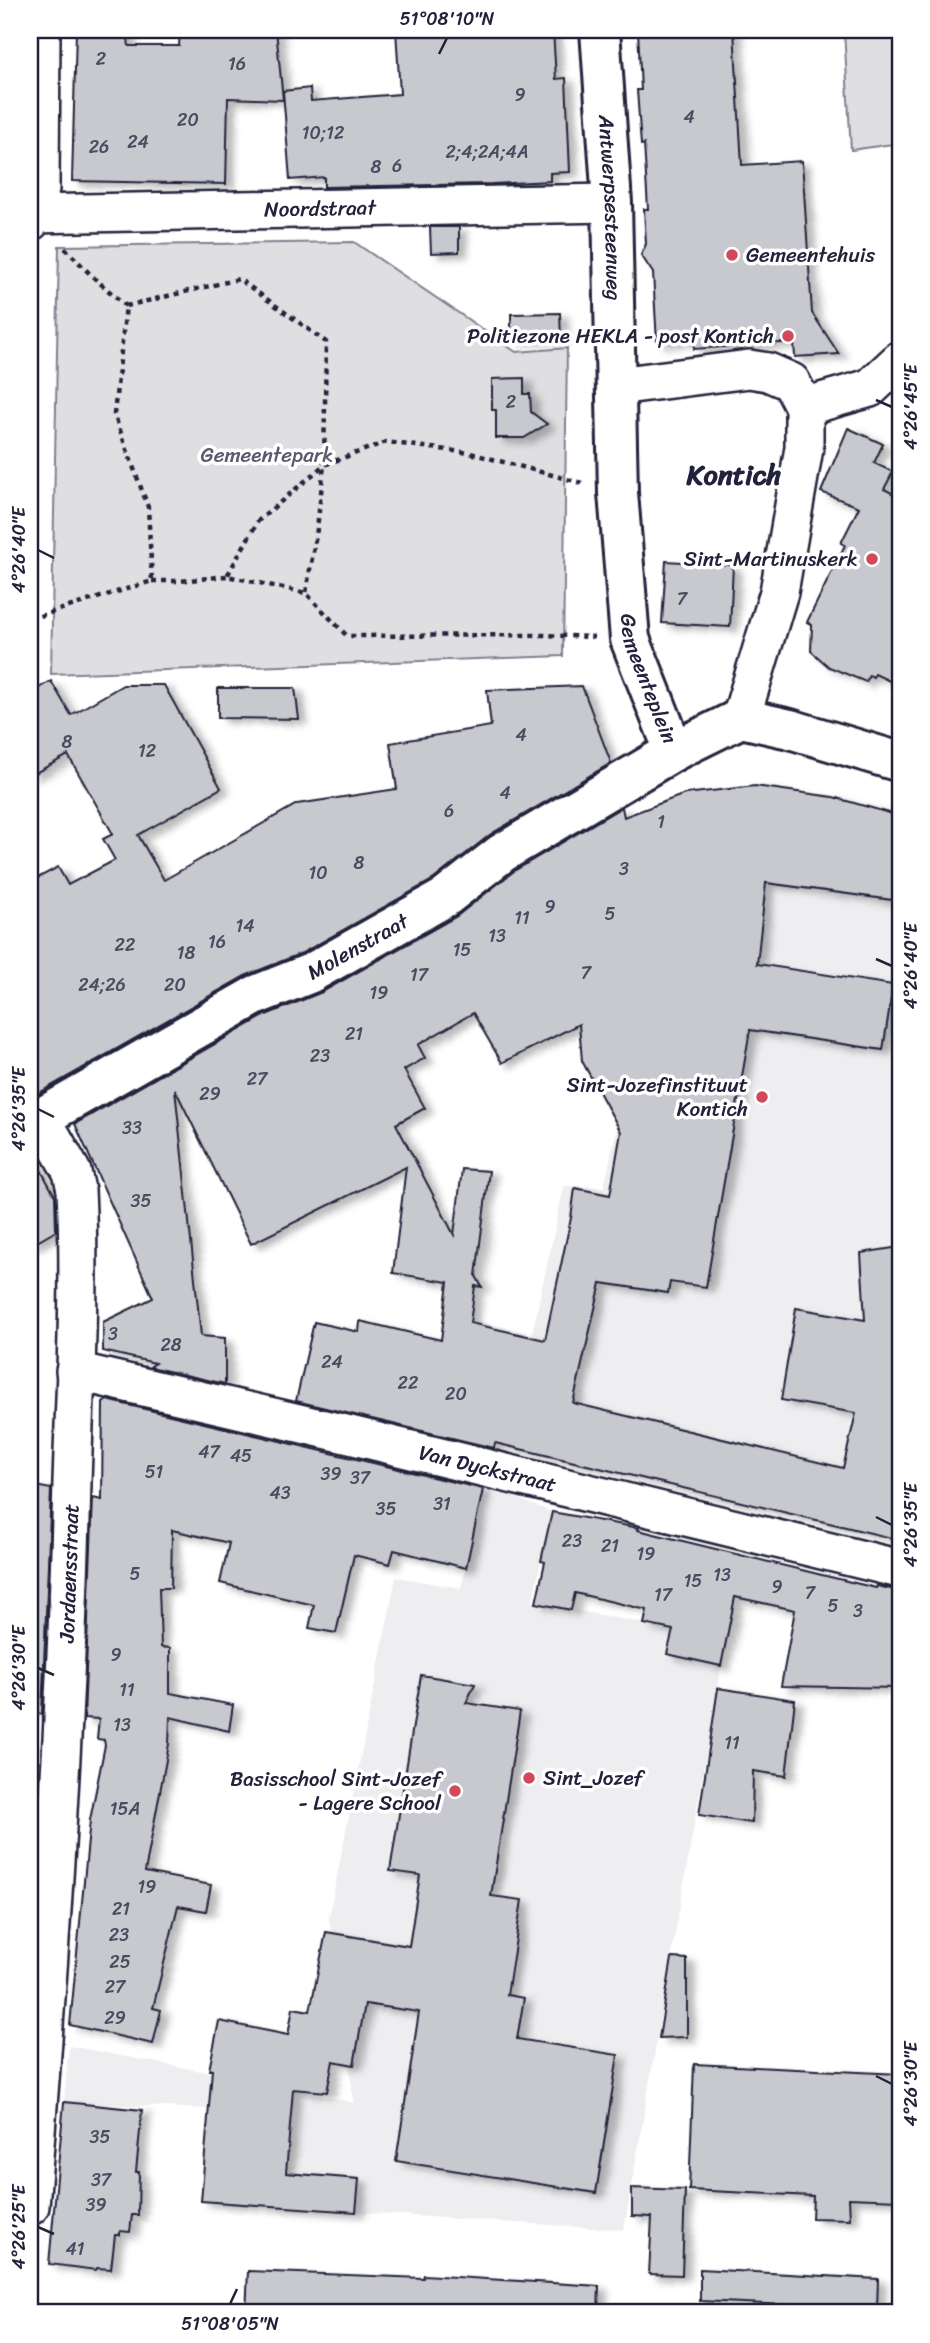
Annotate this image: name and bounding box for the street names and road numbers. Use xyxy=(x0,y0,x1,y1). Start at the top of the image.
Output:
street label: Antwerpsesteenweg xyxy=(587,113,633,301)
street label: Noordstraat xyxy=(264,188,378,229)
street label: Gemeenteplein xyxy=(609,612,688,750)
street label: Molenstraat xyxy=(300,902,417,991)
street label: Van Dyckstraat xyxy=(415,1433,560,1504)
street label: Jordaensstraat xyxy=(48,1503,90,1645)

